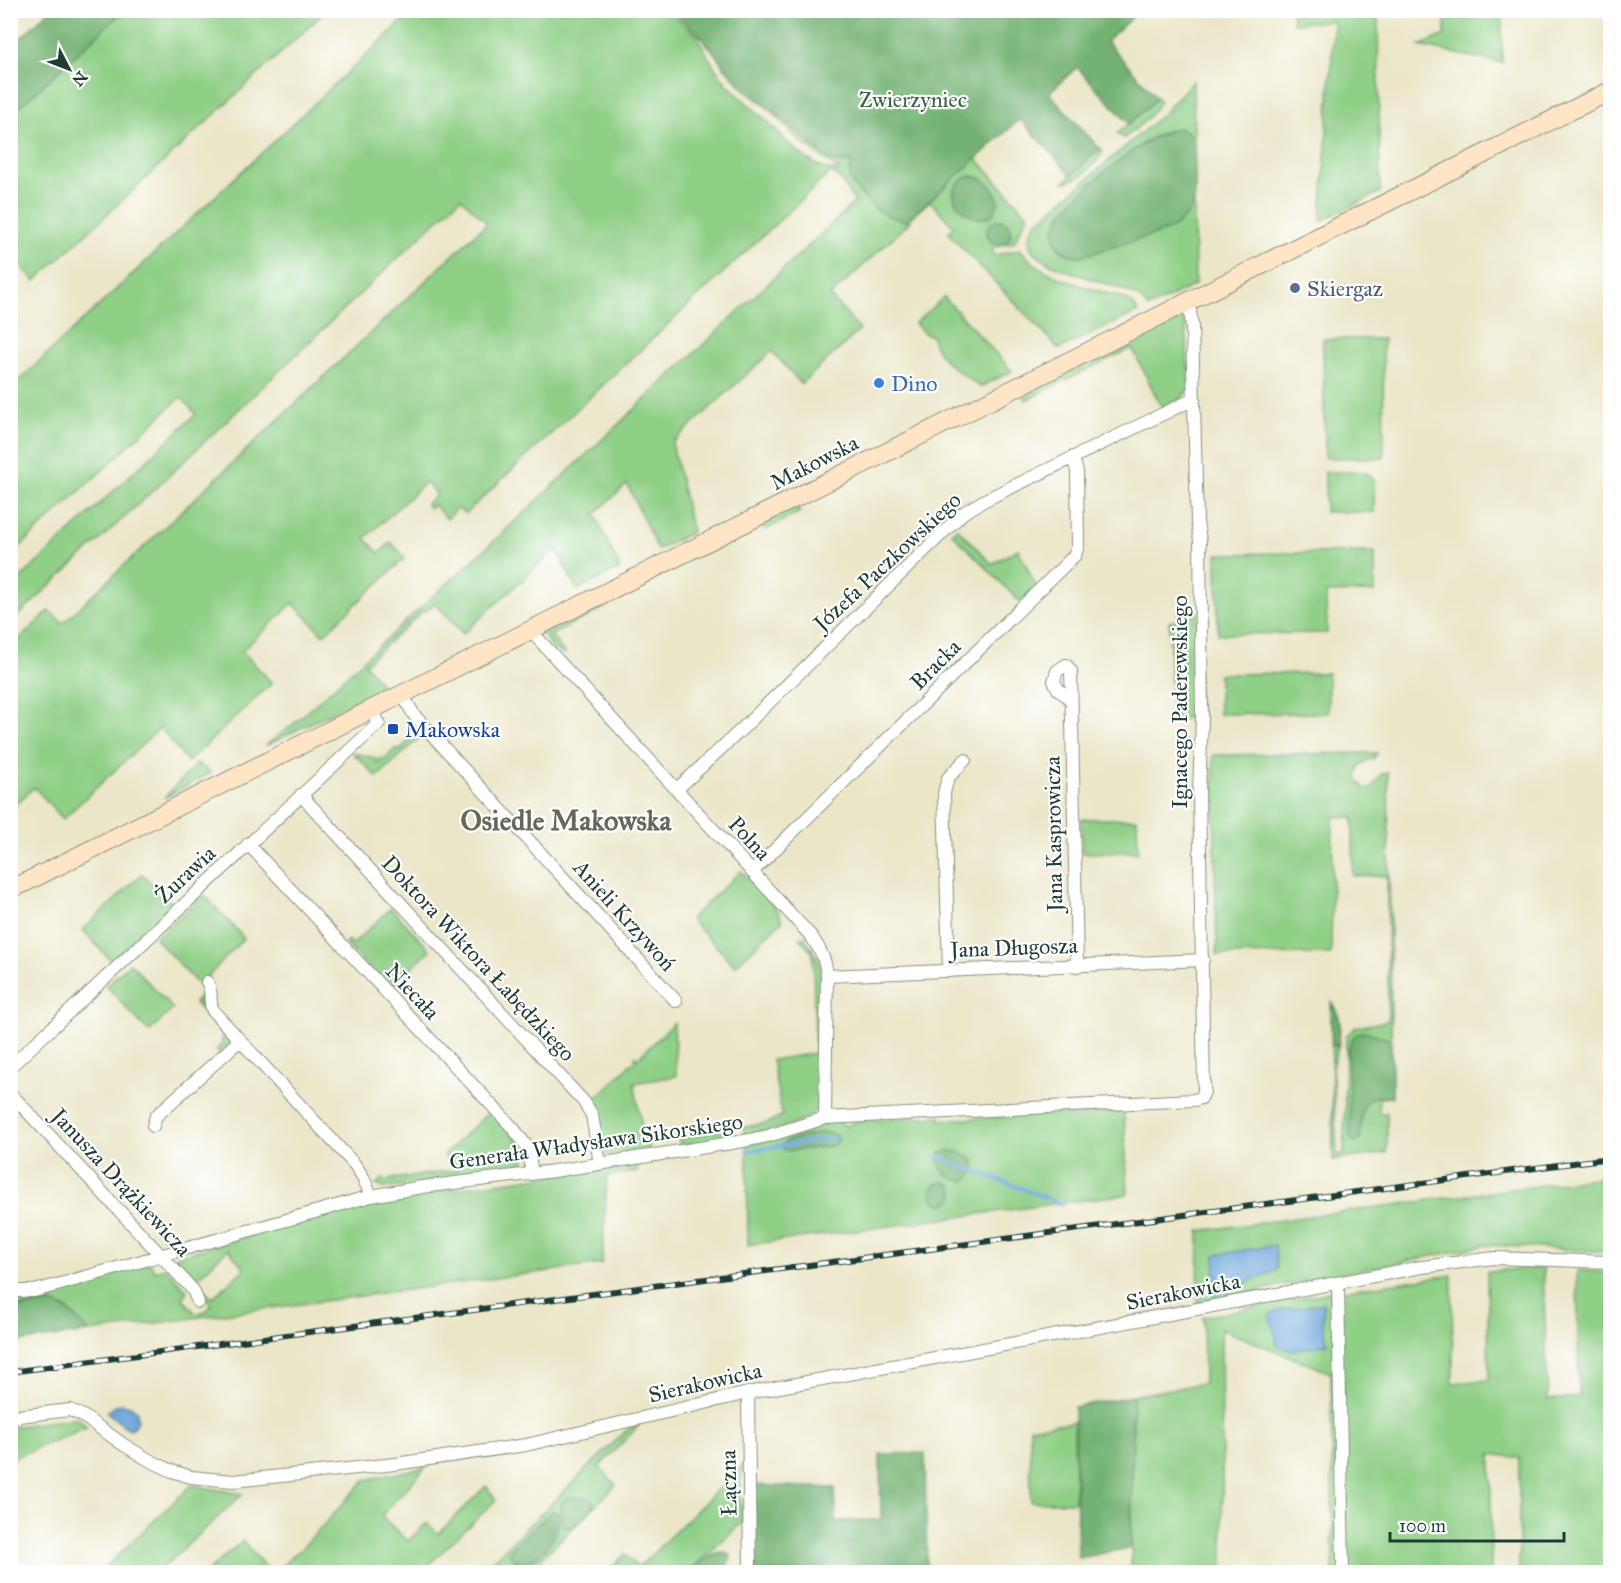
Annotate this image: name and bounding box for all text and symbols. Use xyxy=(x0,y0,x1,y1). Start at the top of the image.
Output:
north arrow xyxy=(39,39,99,99)
text: N xyxy=(68,67,91,90)
park label: Zwierzyniec xyxy=(859,86,967,113)
place label: Skiergaz xyxy=(1307,275,1383,302)
marker: Skiergaz xyxy=(1288,281,1302,295)
place label: Dino xyxy=(891,370,938,397)
marker: Dino xyxy=(872,376,886,390)
street label: Makowska xyxy=(766,429,863,496)
street label: Józefa Paczkowskiego xyxy=(807,486,967,638)
street label: Ignacego Paderewskiego xyxy=(1166,595,1193,809)
street label: Bracka xyxy=(904,633,967,695)
place label: Makowska xyxy=(405,716,501,743)
marker: Makowska xyxy=(386,722,400,736)
street label: Jana Kasprowicza xyxy=(1039,755,1068,914)
district label: Osiedle Makowska xyxy=(461,803,673,838)
street label: Polna xyxy=(723,811,777,866)
street label: Żurawia xyxy=(150,839,222,909)
street label: Doktora Wiktora Łabędzkiego xyxy=(376,850,581,1067)
street label: Anieli Krzywoń xyxy=(567,853,682,977)
street label: Jana Długosza xyxy=(948,932,1079,963)
street label: Niecała xyxy=(380,957,446,1026)
street label: Janusza Drążkiewicza xyxy=(45,1101,198,1263)
street label: Generała Władysława Sikorskiego xyxy=(448,1108,745,1175)
street label: Sierakowicka xyxy=(1124,1267,1243,1316)
street label: Sierakowicka xyxy=(646,1356,765,1409)
street label: Łączna xyxy=(714,1449,743,1516)
scale bar xyxy=(1390,1505,1564,1543)
text: 100 m xyxy=(1399,1515,1446,1537)

